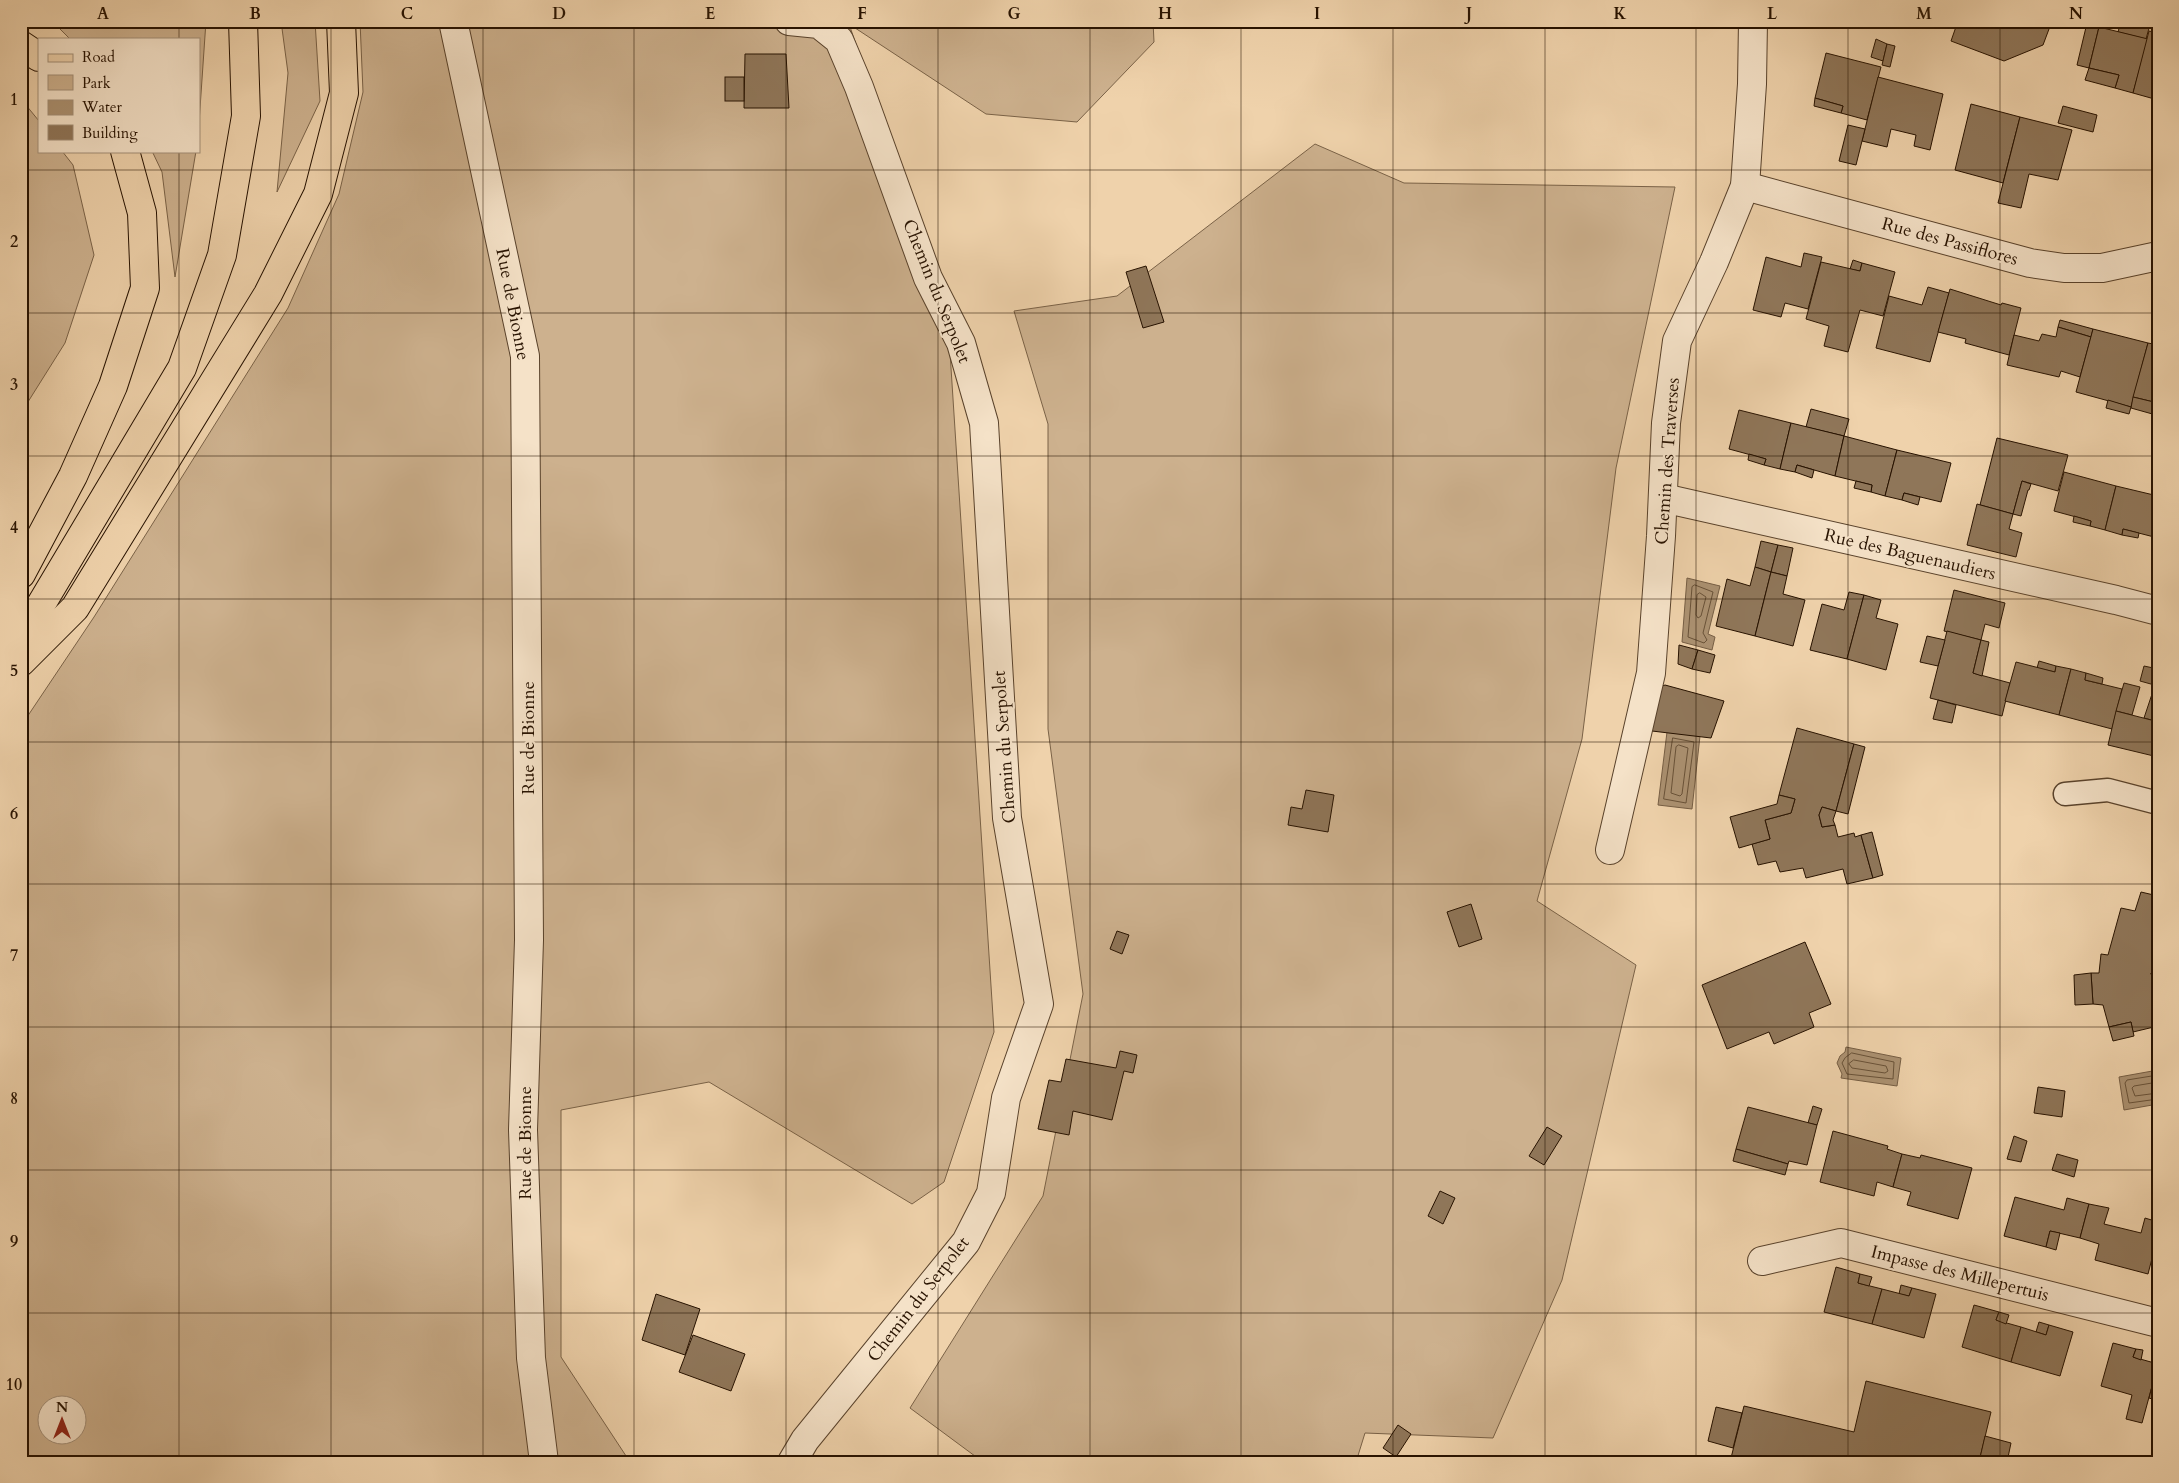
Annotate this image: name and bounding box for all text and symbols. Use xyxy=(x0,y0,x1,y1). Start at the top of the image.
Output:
text: A xyxy=(97,3,109,25)
text: B xyxy=(249,3,261,25)
text: C xyxy=(401,3,413,25)
text: D xyxy=(552,3,566,25)
text: E xyxy=(705,3,715,25)
text: F xyxy=(857,3,867,25)
text: G xyxy=(1007,3,1021,25)
text: H xyxy=(1158,3,1172,25)
text: I xyxy=(1314,3,1320,25)
text: J xyxy=(1464,3,1472,25)
text: K xyxy=(1614,3,1627,25)
text: L xyxy=(1767,3,1778,25)
text: M xyxy=(1916,3,1932,25)
text: N xyxy=(2069,3,2083,25)
legend xyxy=(38,38,200,152)
text: Road xyxy=(82,47,115,67)
text: Park xyxy=(82,73,111,93)
text: 1 xyxy=(10,89,18,111)
text: Water xyxy=(81,97,123,117)
text: Building xyxy=(82,123,138,143)
street label: Rue des Passiflores xyxy=(1879,211,2021,272)
street label: Chemin du Serpolet xyxy=(896,216,977,367)
text: 2 xyxy=(10,231,18,253)
street label: Rue de Bionne xyxy=(489,246,536,362)
text: 3 xyxy=(10,374,18,396)
street label: Chemin des Traverses xyxy=(1649,377,1686,545)
text: 4 xyxy=(10,517,18,539)
street label: Rue des Baguenaudiers xyxy=(1822,523,1998,586)
text: 5 xyxy=(10,660,18,682)
street label: Chemin du Serpolet xyxy=(987,669,1022,824)
street label: Rue de Bionne xyxy=(516,681,541,795)
text: 6 xyxy=(10,803,18,825)
text: 7 xyxy=(10,945,18,967)
street label: Rue de Bionne xyxy=(513,1086,538,1200)
text: 8 xyxy=(10,1088,18,1110)
text: 9 xyxy=(10,1231,18,1253)
street label: Chemin du Serpolet xyxy=(861,1231,976,1367)
street label: Impasse des Millepertuis xyxy=(1868,1239,2052,1308)
text: 10 xyxy=(6,1374,22,1396)
north arrow xyxy=(38,1396,88,1446)
text: N xyxy=(56,1398,68,1417)

